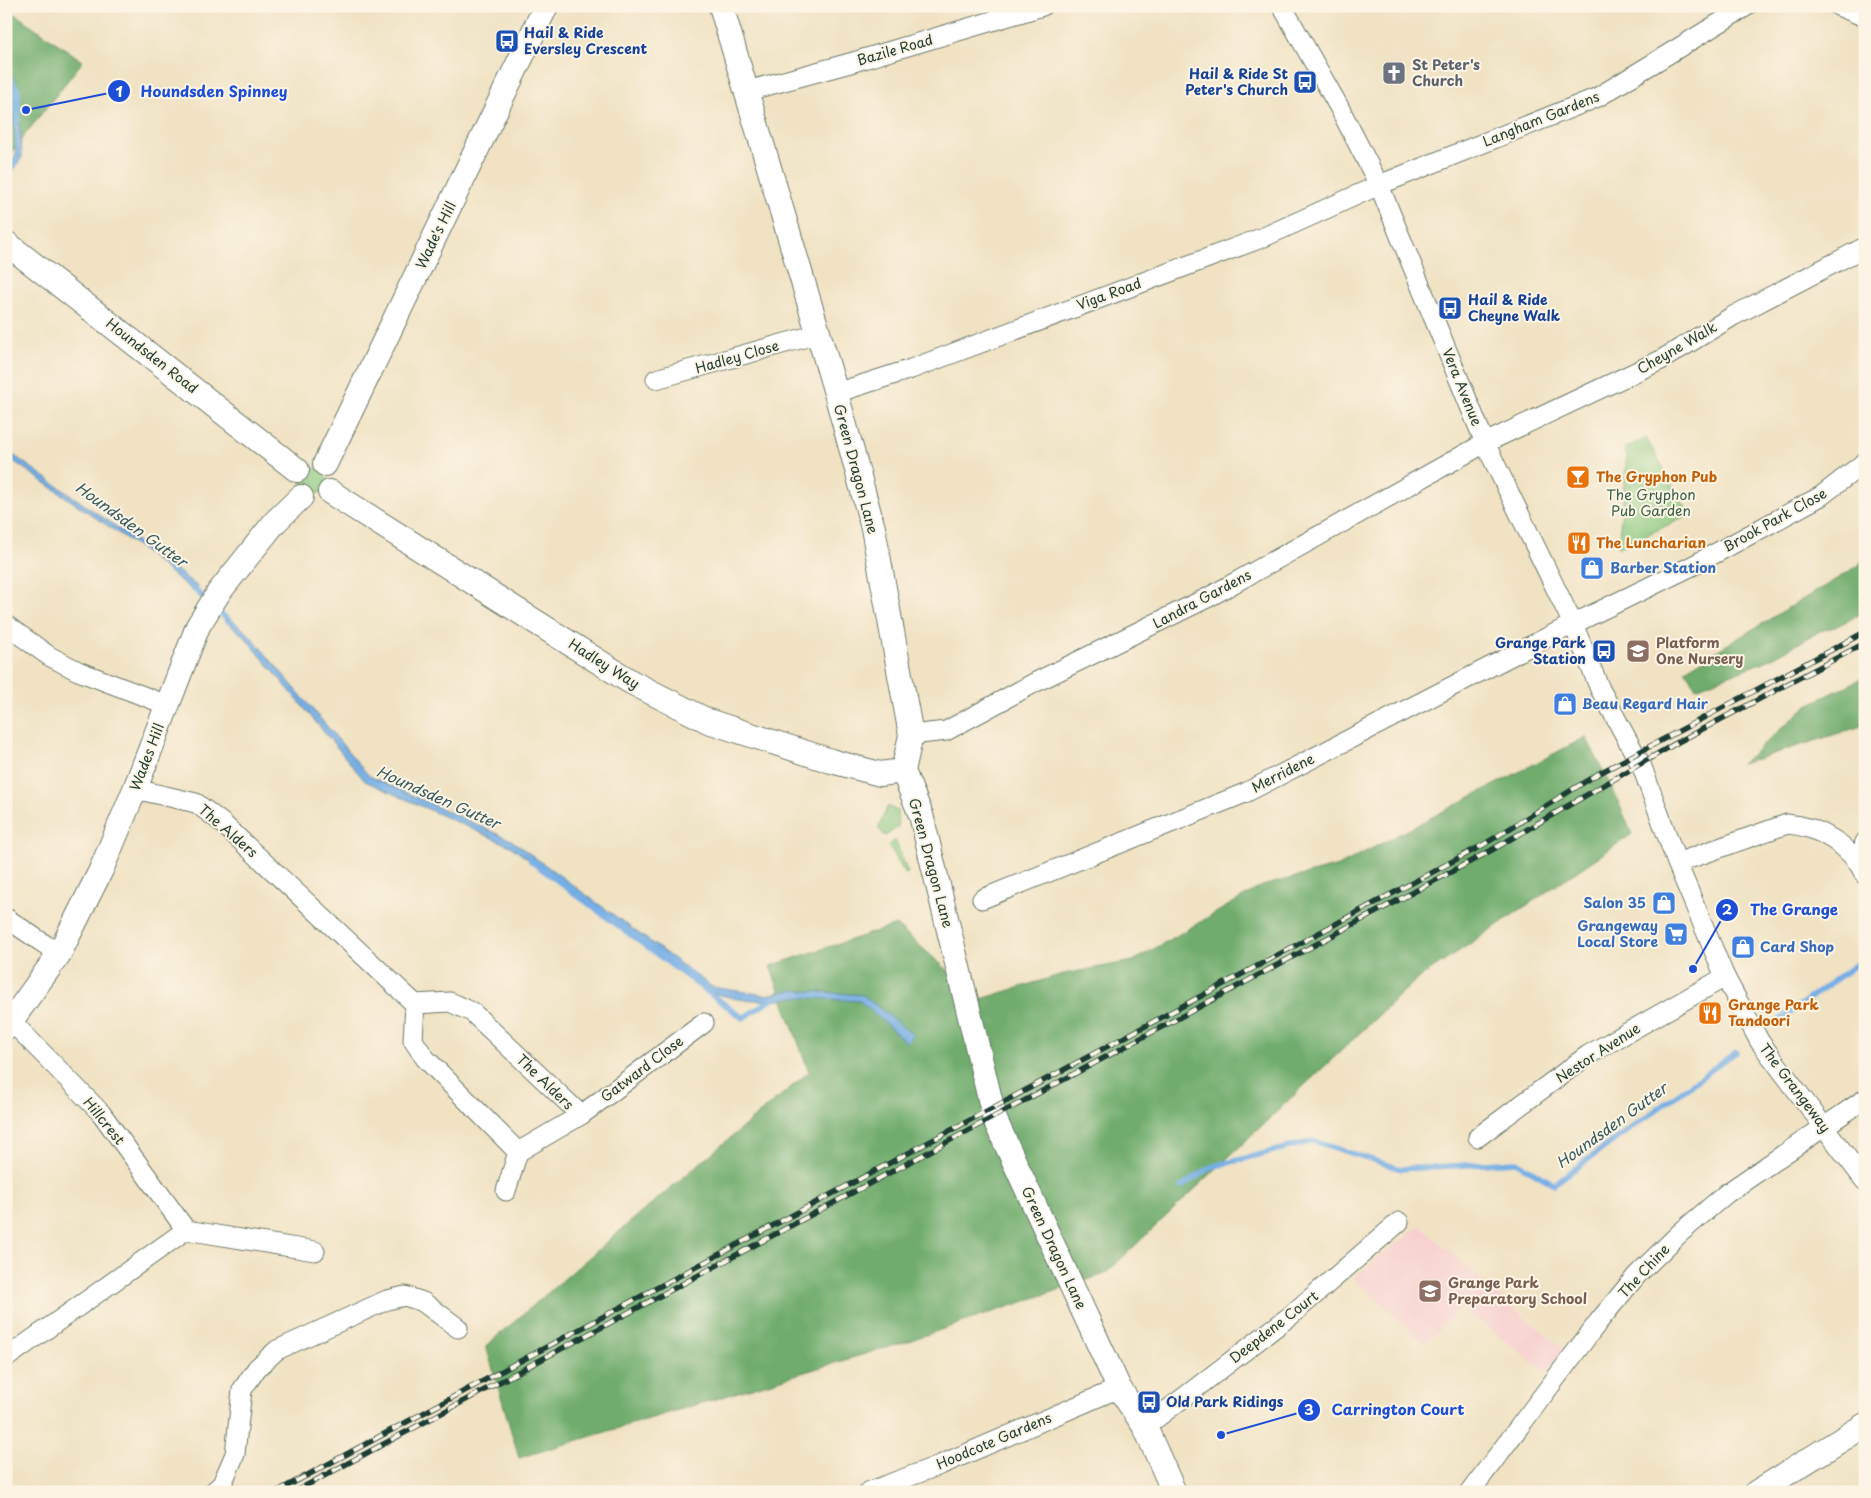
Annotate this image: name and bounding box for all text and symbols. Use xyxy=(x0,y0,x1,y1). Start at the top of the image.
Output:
place label: Hail & Ride Eversley Crescent xyxy=(524,22,647,59)
bus stop icon: Hail & Ride Eversley Crescent xyxy=(494,28,520,54)
street label: Bazile Road xyxy=(854,29,935,70)
place label: St Peter's Church xyxy=(1412,54,1480,91)
church icon: St Peter's Church xyxy=(1381,60,1407,86)
place label: Hail & Ride St Peter's Church xyxy=(1185,63,1288,100)
bus stop icon: Hail & Ride St Peter's Church xyxy=(1292,69,1318,95)
callout: Houndsden Spinney xyxy=(106,76,298,106)
text: 1 xyxy=(115,79,123,102)
text: Houndsden Spinney xyxy=(141,79,288,102)
street label: Langham Gardens xyxy=(1479,86,1602,152)
street label: Wade's Hill xyxy=(410,197,461,272)
street label: Viga Road xyxy=(1074,272,1144,315)
place label: Hail & Ride Cheyne Walk xyxy=(1468,289,1561,326)
bus stop icon: Hail & Ride Cheyne Walk xyxy=(1437,295,1463,321)
street label: Houndsden Road xyxy=(102,313,203,398)
street label: Cheyne Walk xyxy=(1633,316,1721,379)
street label: Hadley Close xyxy=(693,335,781,378)
street label: Vera Avenue xyxy=(1437,345,1488,429)
street label: Green Dragon Lane xyxy=(829,402,884,536)
bar icon: The Gryphon Pub xyxy=(1565,464,1591,490)
place label: The Gryphon Pub xyxy=(1596,466,1717,487)
water label: Houndsden Gutter xyxy=(71,475,194,573)
street label: Brook Park Close xyxy=(1719,482,1831,557)
park label: The Gryphon Pub Garden xyxy=(1606,484,1696,521)
restaurant icon: The Luncharian xyxy=(1566,530,1592,556)
place label: The Luncharian xyxy=(1596,532,1706,553)
shop icon: Barber Station xyxy=(1579,555,1605,581)
place label: Barber Station xyxy=(1610,557,1716,578)
street label: Landra Gardens xyxy=(1149,564,1255,633)
place label: Grange Park Station xyxy=(1495,632,1587,669)
place label: Platform One Nursery xyxy=(1656,632,1744,669)
street label: Hadley Way xyxy=(564,633,644,694)
bus stop icon: Grange Park Station xyxy=(1591,638,1617,664)
school or university icon: Platform One Nursery xyxy=(1625,638,1651,664)
shop icon: Beau Regard Hair xyxy=(1552,691,1578,717)
place label: Beau Regard Hair xyxy=(1582,693,1709,714)
street label: Wades Hill xyxy=(124,720,169,794)
street label: Merridene xyxy=(1248,748,1318,797)
water label: Houndsden Gutter xyxy=(373,759,506,835)
street label: Green Dragon Lane xyxy=(904,796,959,930)
street label: The Alders xyxy=(194,799,262,862)
shop icon: Salon 35 xyxy=(1651,890,1677,916)
place label: Salon 35 xyxy=(1583,892,1646,913)
callout: The Grange xyxy=(1715,895,1848,925)
text: 2 xyxy=(1722,897,1733,920)
text: The Grange xyxy=(1750,897,1838,920)
place label: Grangeway Local Store xyxy=(1577,915,1658,952)
supermarket icon: Grangeway Local Store xyxy=(1663,921,1689,947)
shop icon: Card Shop xyxy=(1730,934,1756,960)
place label: Card Shop xyxy=(1760,936,1835,957)
place label: Grange Park Tandoori xyxy=(1728,994,1820,1031)
restaurant icon: Grange Park Tandoori xyxy=(1697,1000,1723,1026)
street label: Nestor Avenue xyxy=(1551,1017,1644,1088)
street label: Gatward Close xyxy=(596,1030,688,1107)
street label: The Grangeway xyxy=(1755,1039,1836,1137)
street label: The Alders xyxy=(512,1049,579,1114)
water label: Houndsden Gutter xyxy=(1551,1075,1673,1173)
street label: Hillcrest xyxy=(79,1092,130,1149)
street label: Green Dragon Lane xyxy=(1017,1183,1092,1313)
street label: The Chine xyxy=(1613,1239,1674,1302)
place label: Grange Park Preparatory School xyxy=(1448,1272,1587,1309)
school or university icon: Grange Park Preparatory School xyxy=(1417,1278,1443,1304)
street label: Deepdene Court xyxy=(1225,1285,1323,1368)
bus stop icon: Old Park Ridings xyxy=(1136,1389,1162,1415)
place label: Old Park Ridings xyxy=(1166,1391,1284,1412)
callout: Carrington Court xyxy=(1296,1395,1475,1425)
text: 3 xyxy=(1304,1397,1314,1420)
text: Carrington Court xyxy=(1332,1397,1464,1420)
street label: Hoodcote Gardens xyxy=(933,1407,1055,1474)

